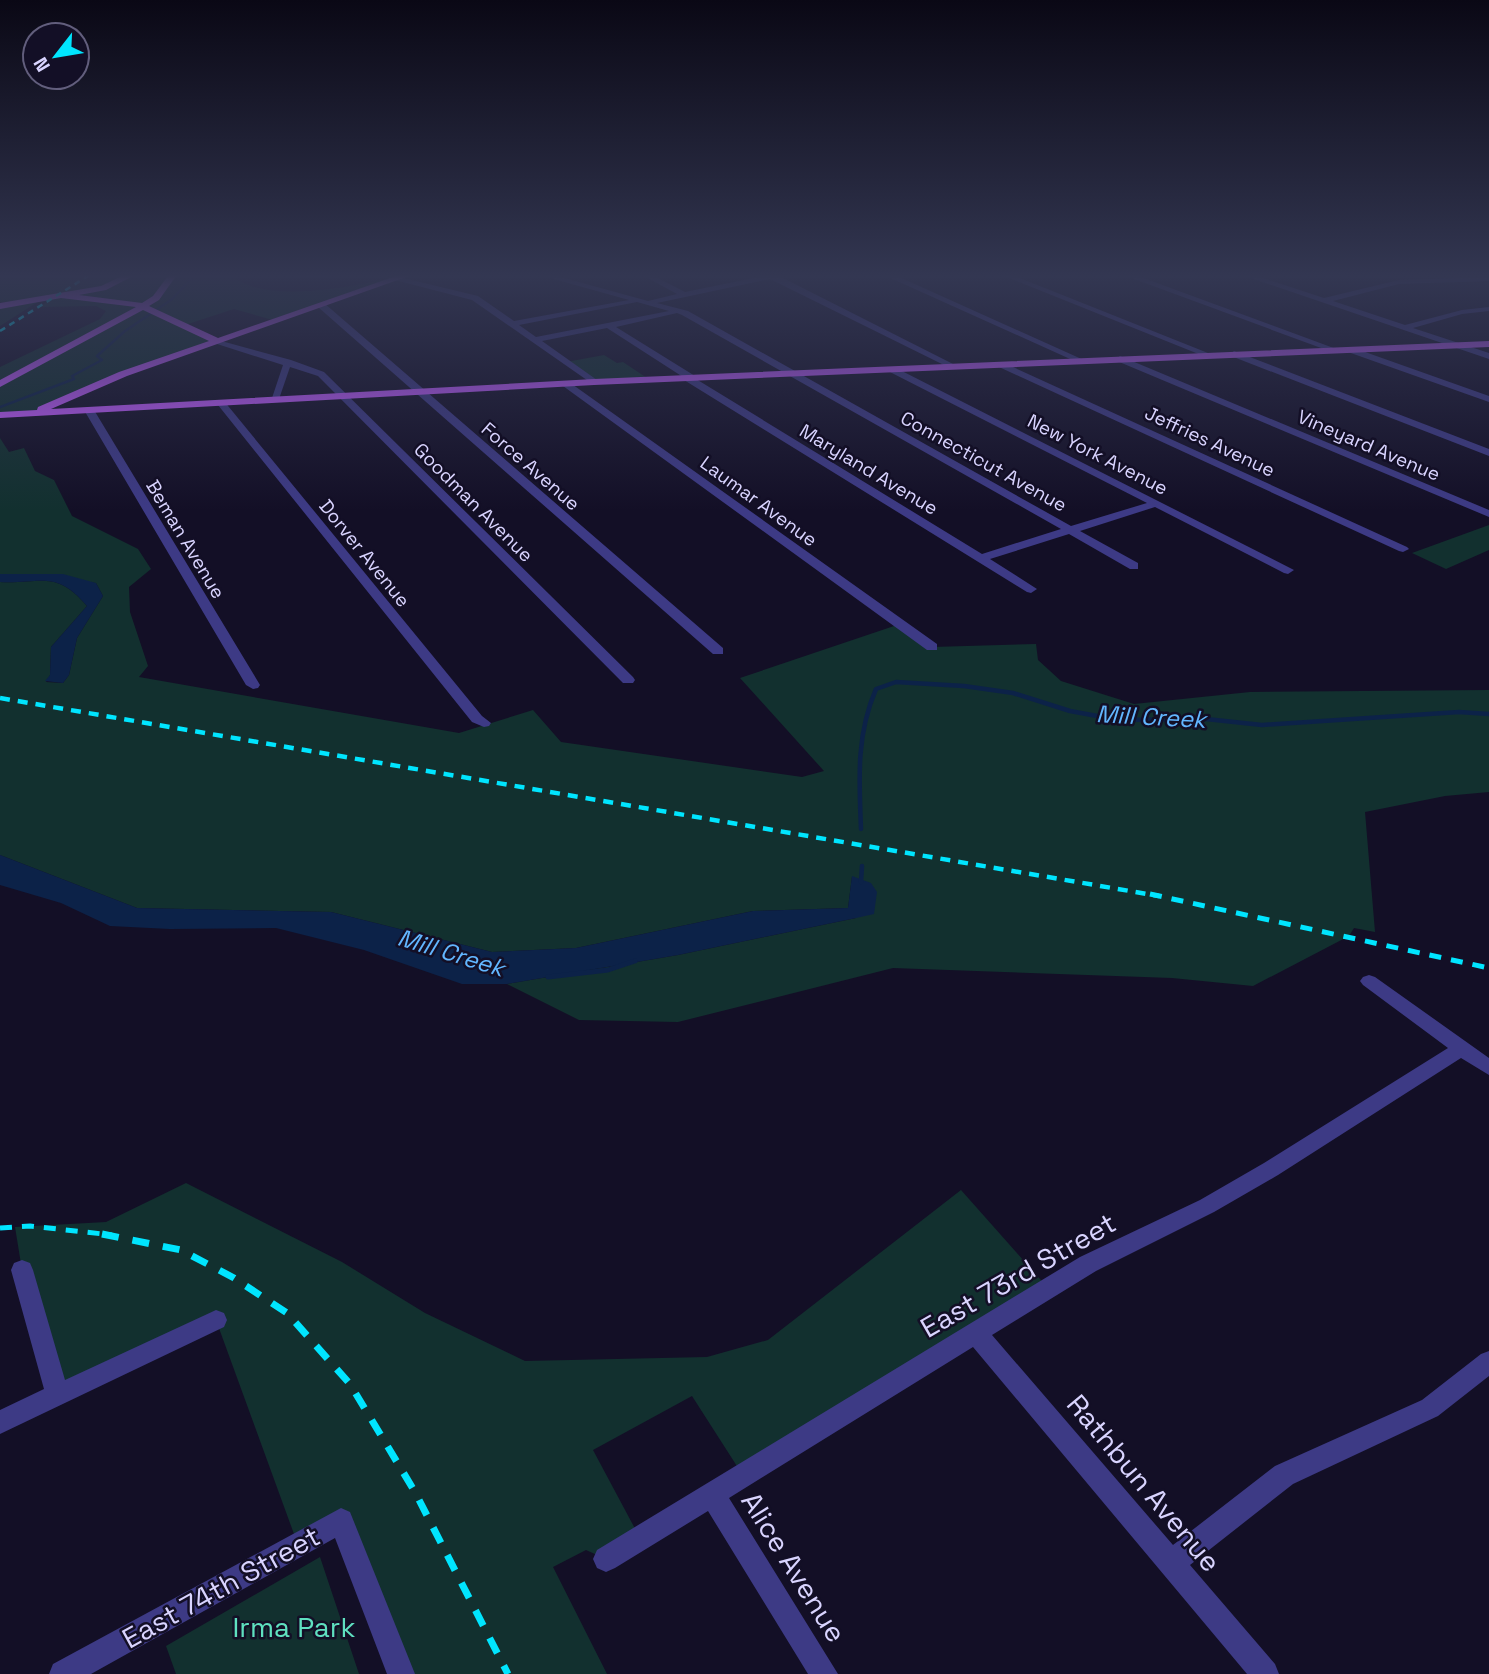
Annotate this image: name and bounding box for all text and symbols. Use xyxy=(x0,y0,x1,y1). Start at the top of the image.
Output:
north arrow xyxy=(21,21,91,91)
text: N xyxy=(28,53,56,76)
street label: Jeffries Avenue xyxy=(1141,400,1279,483)
street label: Vineyard Avenue xyxy=(1294,404,1444,487)
street label: Connecticut Avenue xyxy=(896,405,1071,518)
street label: New York Avenue xyxy=(1023,408,1172,501)
street label: Force Avenue xyxy=(476,417,585,516)
street label: Maryland Avenue xyxy=(795,418,943,521)
street label: Goodman Avenue xyxy=(409,437,539,567)
street label: Laumar Avenue xyxy=(695,450,822,552)
street label: Beman Avenue xyxy=(140,475,231,603)
street label: Dorver Avenue xyxy=(314,494,416,612)
water label: Mill Creek xyxy=(1095,698,1210,735)
water label: Mill Creek xyxy=(394,922,511,984)
street label: East 73rd Street xyxy=(914,1204,1122,1346)
street label: Rathbun Avenue xyxy=(1059,1387,1229,1579)
street label: Alice Avenue xyxy=(734,1485,854,1649)
street label: East 74th Street xyxy=(116,1518,326,1656)
park label: Irma Park xyxy=(233,1609,356,1645)

